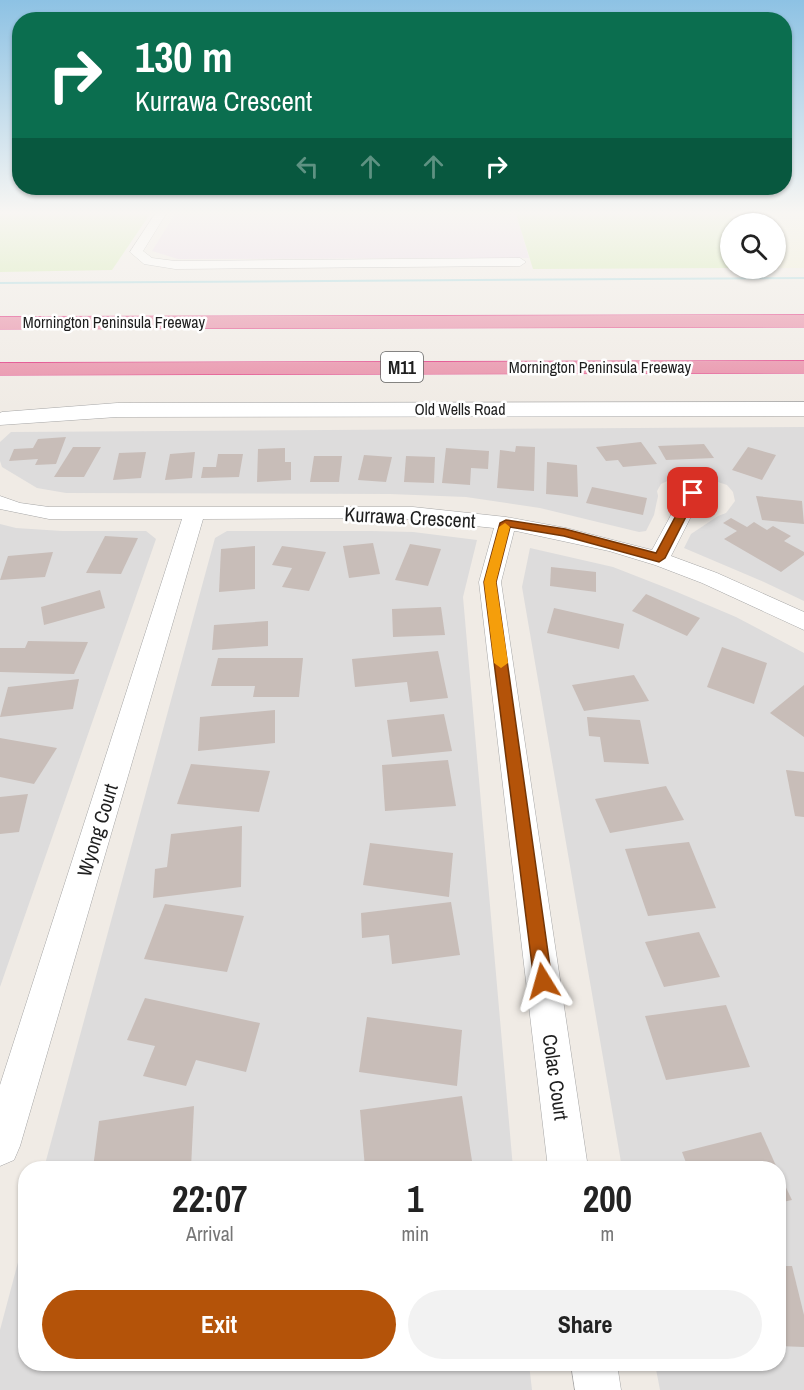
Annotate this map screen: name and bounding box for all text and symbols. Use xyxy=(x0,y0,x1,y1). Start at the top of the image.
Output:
text: 130 m xyxy=(135,29,233,85)
icon: right xyxy=(36,36,114,114)
text: Kurrawa Crescent xyxy=(135,83,312,119)
icon: left xyxy=(291,150,324,183)
icon: ahead xyxy=(354,150,387,183)
icon: ahead xyxy=(417,150,450,183)
icon: right xyxy=(480,150,513,183)
map controls xyxy=(720,213,786,279)
button: search xyxy=(720,213,786,279)
street label: Mornington Peninsula Freeway xyxy=(23,311,206,333)
road number: M11 xyxy=(381,352,423,382)
street label: Mornington Peninsula Freeway xyxy=(509,356,692,378)
street label: Old Wells Road xyxy=(415,398,505,420)
pin xyxy=(667,467,718,518)
icon: arrive xyxy=(676,476,709,509)
street label: Kurrawa Crescent xyxy=(344,500,477,534)
street label: Wyong Court xyxy=(70,780,124,880)
position arrow xyxy=(511,949,575,1013)
street label: Colac Court xyxy=(537,1032,575,1122)
text: 22:07 xyxy=(172,1175,247,1223)
text: 1 xyxy=(407,1175,423,1223)
text: 200 xyxy=(583,1175,632,1223)
text: Arrival xyxy=(186,1220,233,1247)
text: min xyxy=(401,1220,429,1247)
text: m xyxy=(601,1220,614,1247)
button: Exit xyxy=(42,1290,396,1359)
button: Share xyxy=(408,1290,762,1359)

